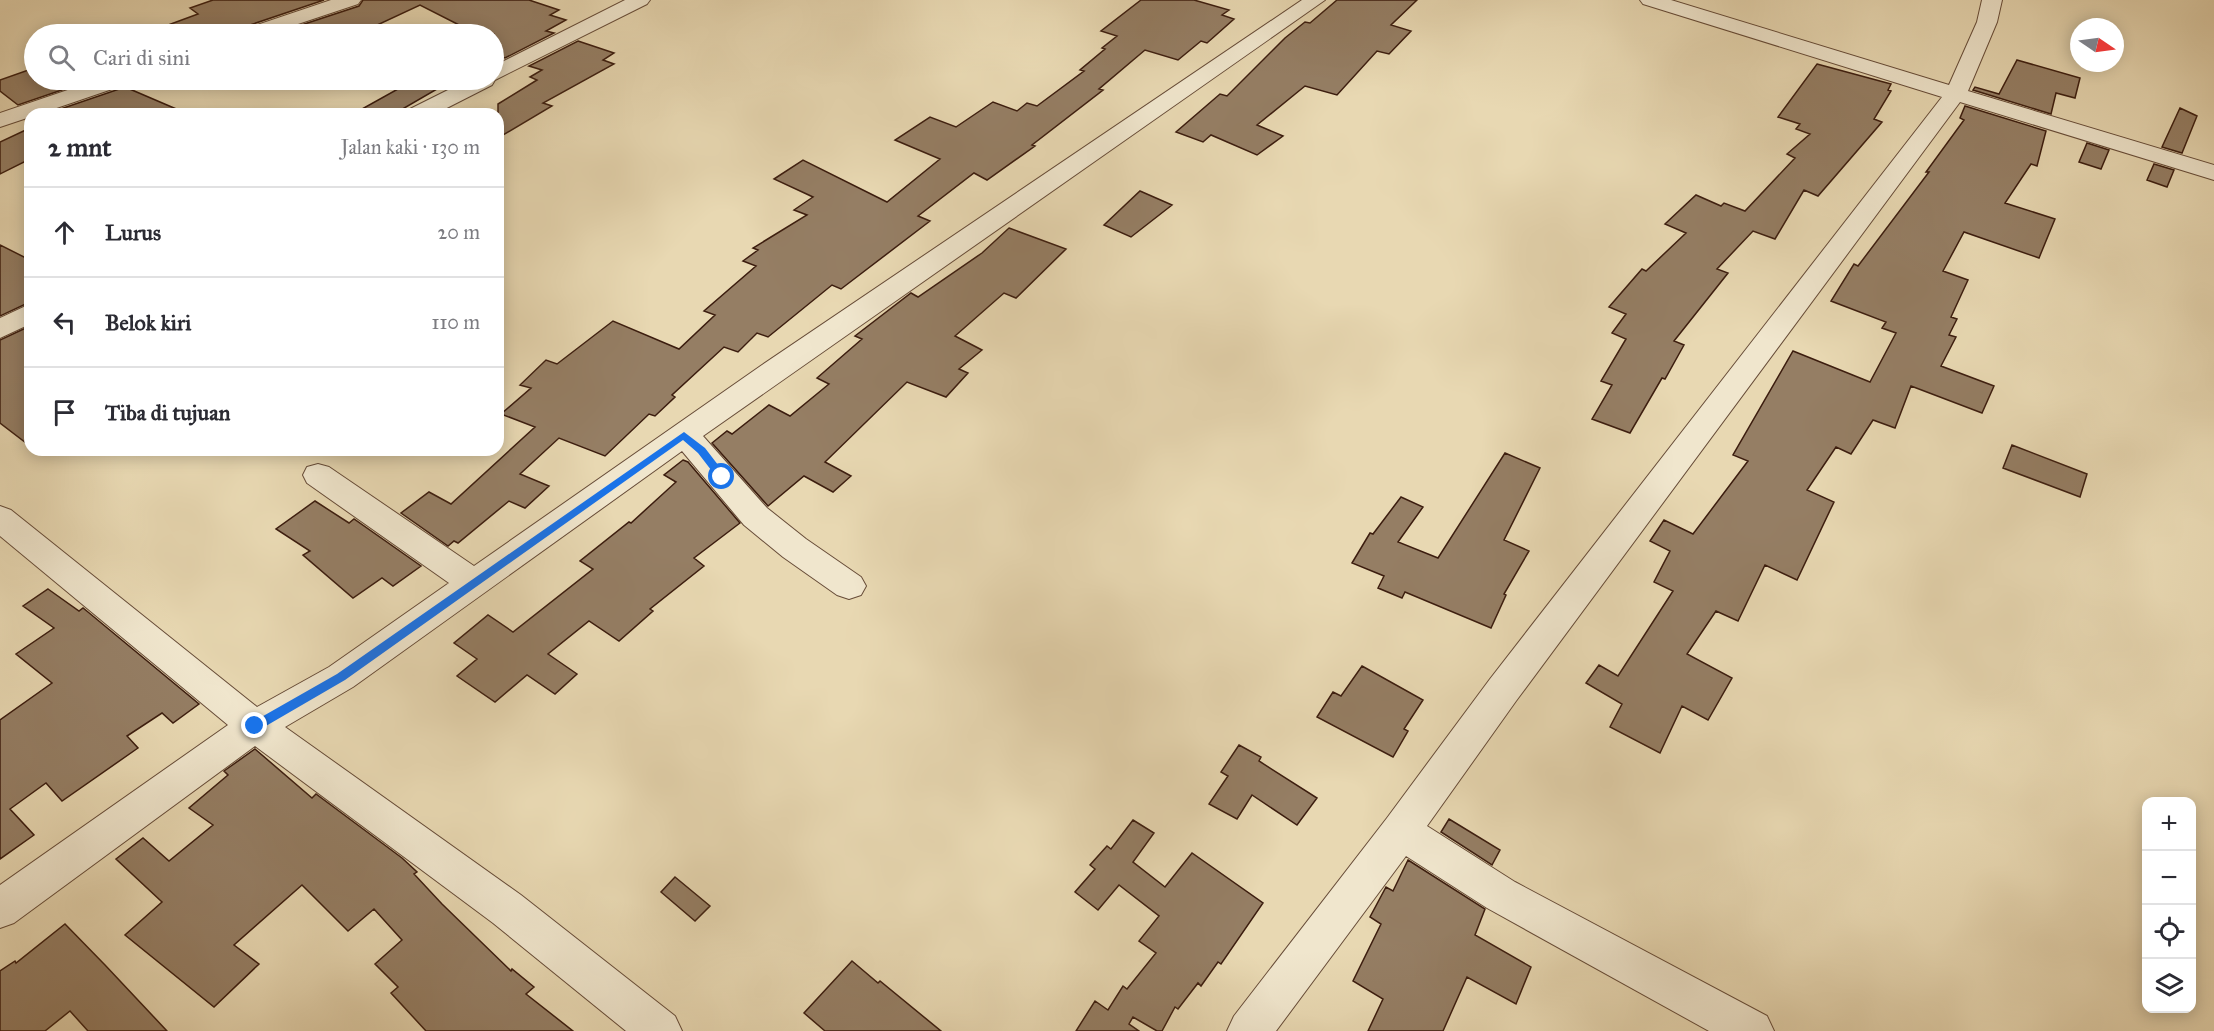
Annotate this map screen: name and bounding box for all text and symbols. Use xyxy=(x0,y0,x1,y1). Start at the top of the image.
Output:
north arrow xyxy=(2070,18,2124,72)
search box xyxy=(24,24,504,90)
icon: search xyxy=(45,41,78,74)
text: Cari di sini xyxy=(93,44,190,71)
text: 2 mnt xyxy=(48,131,111,163)
text: Jalan kaki · 130 m xyxy=(341,135,480,159)
icon: ahead xyxy=(48,216,81,249)
text: Lurus xyxy=(105,219,161,246)
text: 20 m xyxy=(437,220,480,244)
icon: left xyxy=(48,306,81,339)
text: Belok kiri xyxy=(105,309,191,336)
text: 110 m xyxy=(432,310,480,334)
icon: arrive xyxy=(48,396,81,429)
text: Tiba di tujuan xyxy=(105,399,230,426)
route start xyxy=(708,463,734,489)
route end xyxy=(241,712,267,738)
map controls xyxy=(2142,797,2196,1013)
button: + xyxy=(2142,797,2196,851)
button: − xyxy=(2142,851,2196,905)
button: locate xyxy=(2142,905,2196,959)
button: layers xyxy=(2142,959,2196,1013)

